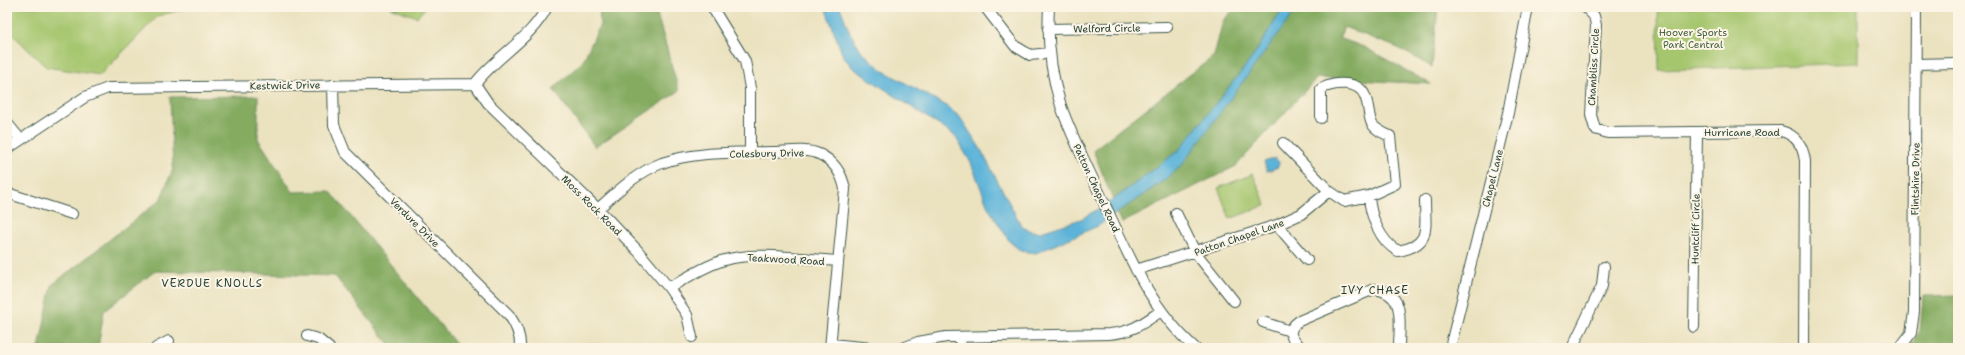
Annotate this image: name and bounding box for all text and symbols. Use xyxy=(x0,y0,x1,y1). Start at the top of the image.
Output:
street label: Welford Circle xyxy=(1073,21,1141,36)
park label: Hoover Sports Park Central xyxy=(1659,26,1727,51)
street label: Chambliss Circle xyxy=(1585,27,1602,106)
street label: Kestwick Drive xyxy=(250,78,321,93)
street label: Hurricane Road xyxy=(1704,126,1781,139)
street label: Patton Chapel Road xyxy=(1070,142,1123,235)
street label: Flintshire Drive xyxy=(1908,142,1923,215)
street label: Colesbury Drive xyxy=(729,146,805,161)
street label: Chapel Lane xyxy=(1479,147,1506,208)
street label: Moss Rock Road xyxy=(559,172,625,239)
street label: Huntcliff Circle xyxy=(1688,193,1703,265)
street label: Verdure Drive xyxy=(387,195,443,250)
street label: Patton Chapel Lane xyxy=(1192,216,1286,259)
street label: Teakwood Road xyxy=(747,251,826,268)
district label: VERDUE KNOLLS xyxy=(161,276,263,291)
district label: IVY CHASE xyxy=(1341,283,1409,298)

